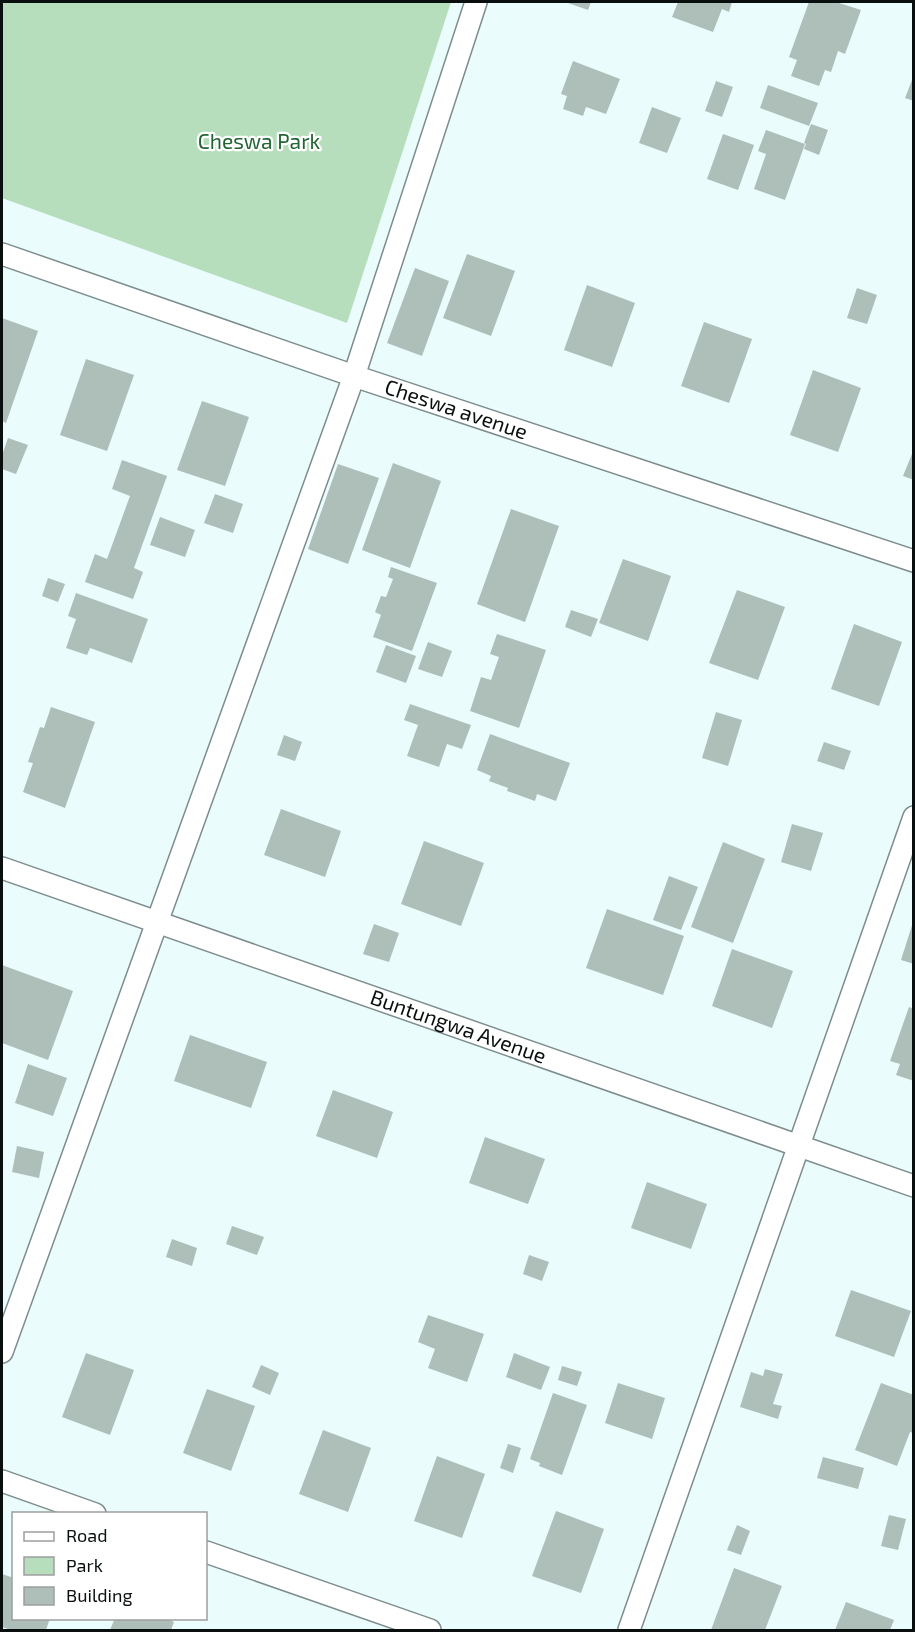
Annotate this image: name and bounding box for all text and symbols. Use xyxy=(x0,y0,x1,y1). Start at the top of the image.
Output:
park label: Cheswa Park xyxy=(198,128,321,153)
street label: Cheswa avenue xyxy=(382,373,531,444)
street label: Buntungwa Avenue xyxy=(367,983,550,1068)
legend xyxy=(12,1512,207,1620)
text: Road xyxy=(66,1524,107,1546)
text: Park xyxy=(66,1554,103,1576)
text: Building xyxy=(66,1584,133,1606)

